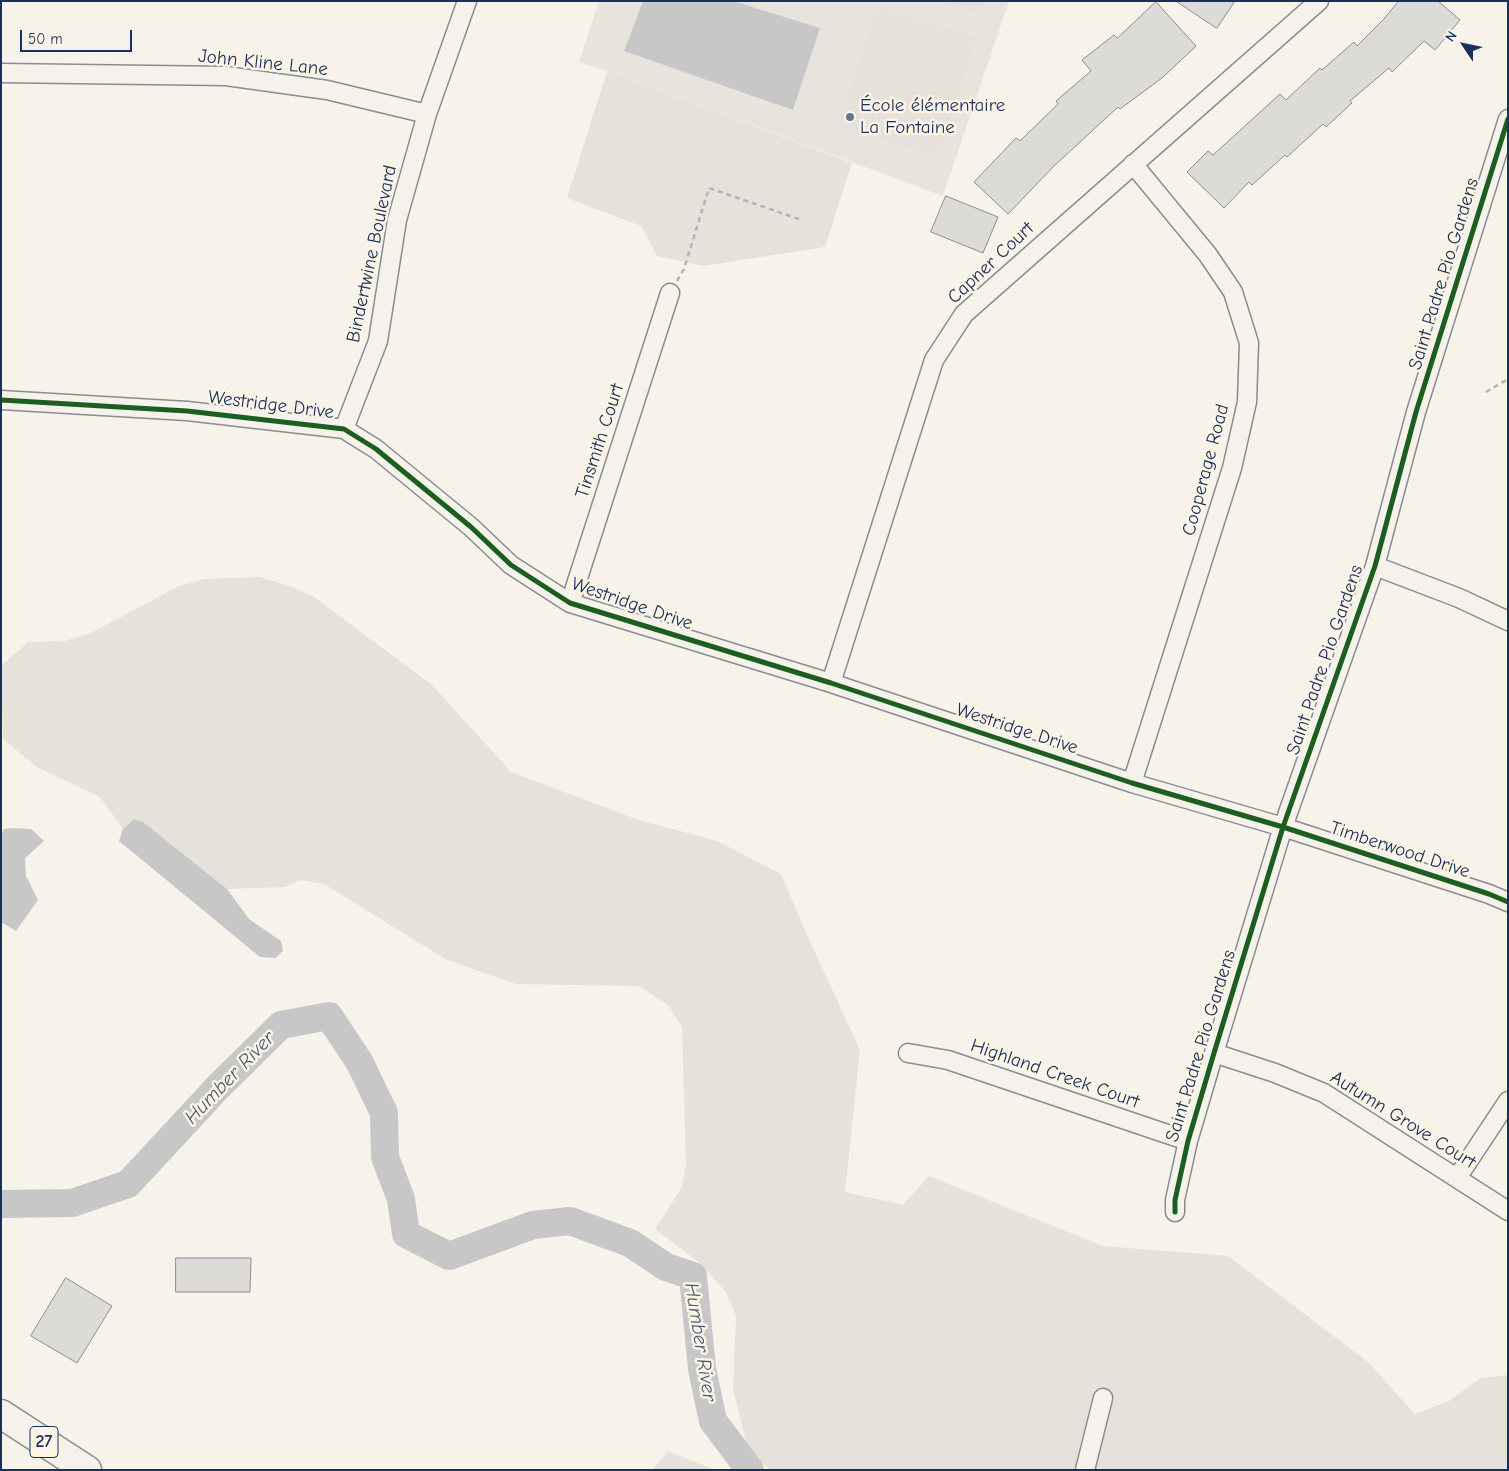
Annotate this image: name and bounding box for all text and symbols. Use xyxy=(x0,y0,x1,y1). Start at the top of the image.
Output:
scale bar xyxy=(22,20,135,52)
north arrow xyxy=(1439,20,1489,70)
text: N xyxy=(1442,28,1461,45)
text: 50 m xyxy=(28,30,63,48)
street label: John Kline Lane xyxy=(197,45,329,81)
place label: École élémentaire La Fontaine xyxy=(860,95,1005,139)
marker: École élémentaire La Fontaine xyxy=(844,111,856,123)
street label: Bindertwine Boulevard xyxy=(342,163,402,345)
street label: Saint Padre Pio Gardens xyxy=(1404,175,1484,373)
street label: Capner Court xyxy=(943,217,1039,309)
street label: Tinsmith Court xyxy=(571,381,629,501)
street label: Westridge Drive xyxy=(207,386,335,424)
street label: Cooperage Road xyxy=(1177,402,1235,538)
street label: Saint Padre Pio Gardens xyxy=(1282,562,1368,758)
street label: Westridge Drive xyxy=(568,573,696,635)
street label: Westridge Drive xyxy=(953,699,1081,759)
street label: Timberwood Drive xyxy=(1327,817,1473,883)
street label: Saint Padre Pio Gardens xyxy=(1161,947,1241,1145)
water label: Humber River xyxy=(180,1027,280,1129)
street label: Highland Creek Court xyxy=(968,1034,1142,1114)
street label: Autumn Grove Court xyxy=(1326,1066,1480,1174)
water label: Humber River xyxy=(679,1281,721,1403)
road number: 27 xyxy=(30,1426,58,1458)

